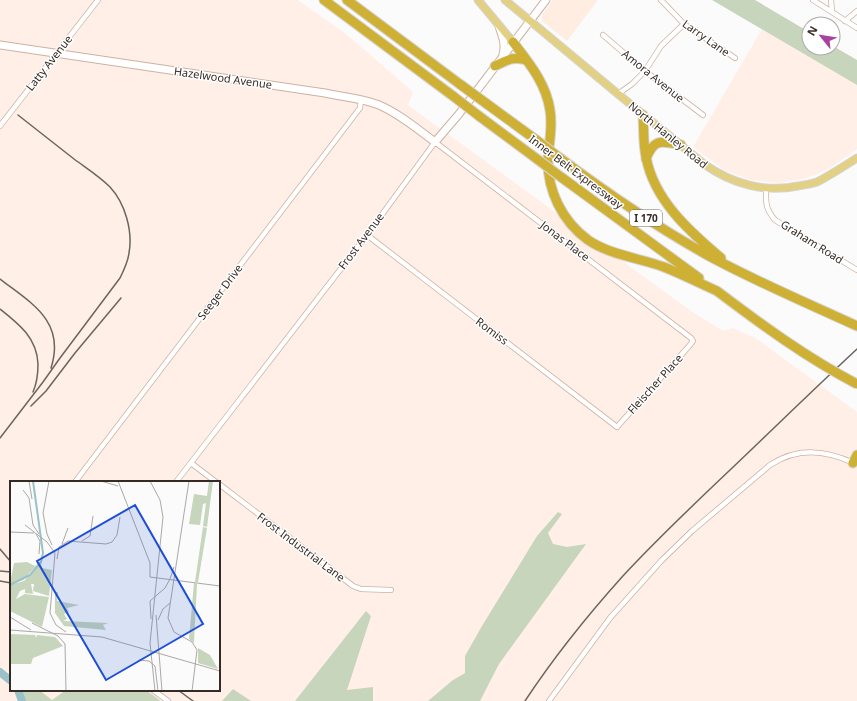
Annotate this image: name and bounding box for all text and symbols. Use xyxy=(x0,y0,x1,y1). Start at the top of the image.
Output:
street label: Larry Lane xyxy=(680,16,733,59)
north arrow xyxy=(801,16,841,56)
text: N xyxy=(803,23,821,38)
street label: Latty Avenue xyxy=(22,32,75,94)
street label: Amora Avenue xyxy=(619,46,688,105)
street label: Hazelwood Avenue xyxy=(173,63,273,92)
street label: North Hanley Road xyxy=(625,98,711,171)
street label: Inner Belt Expressway xyxy=(526,131,627,212)
street label: Frost Avenue xyxy=(334,209,387,272)
road number: I 170 xyxy=(630,210,662,226)
street label: Graham Road xyxy=(778,216,846,267)
street label: Jonas Place xyxy=(537,217,593,264)
street label: Seeger Drive xyxy=(194,261,245,323)
street label: Romiss xyxy=(473,313,512,348)
street label: Fleischer Place xyxy=(624,351,686,417)
inset map xyxy=(10,481,220,691)
street label: Frost Industrial Lane xyxy=(254,509,348,585)

